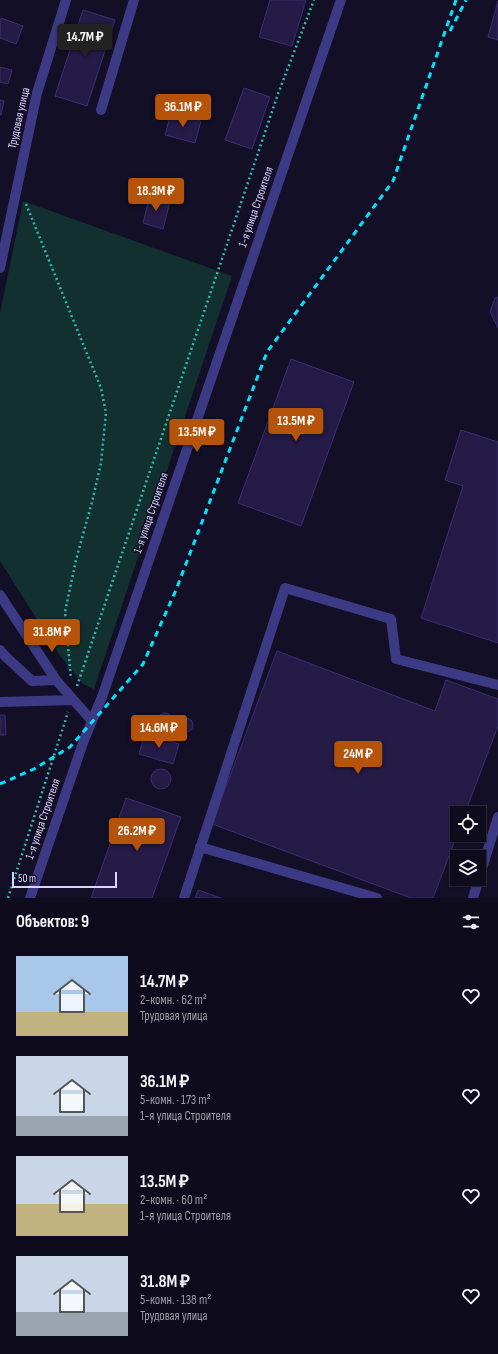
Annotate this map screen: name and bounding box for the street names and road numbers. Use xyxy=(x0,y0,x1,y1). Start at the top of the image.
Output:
street label: Трудовая улица xyxy=(5,86,33,150)
street label: 1-я улица Строителя xyxy=(235,165,277,249)
street label: 1-я улица Строителя xyxy=(130,471,172,555)
street label: 1-я улица Строителя xyxy=(22,777,64,861)

